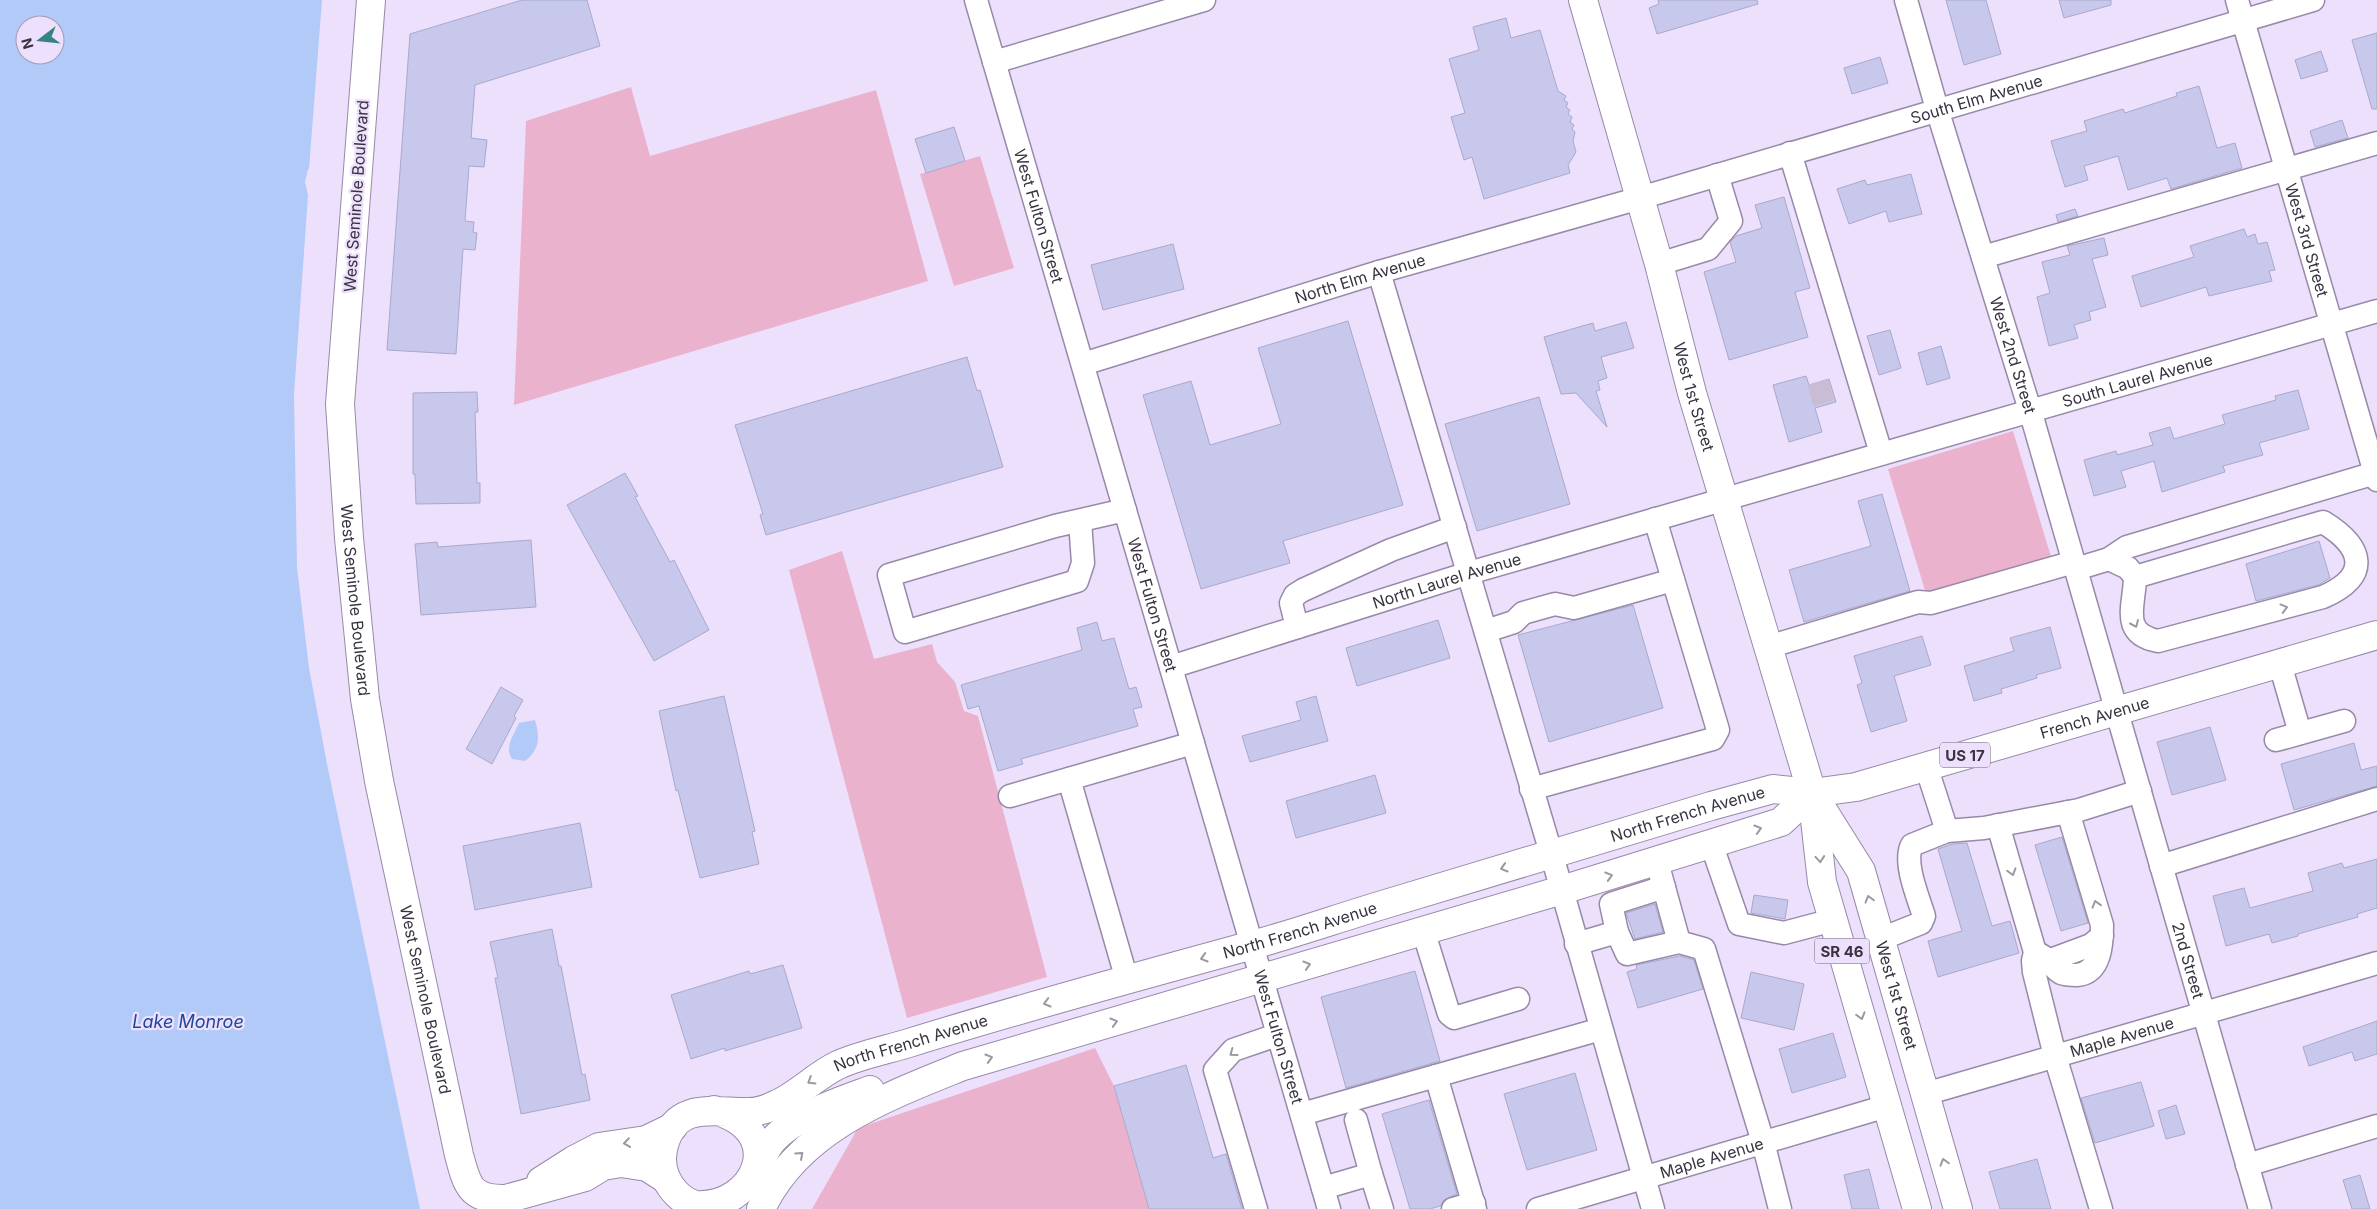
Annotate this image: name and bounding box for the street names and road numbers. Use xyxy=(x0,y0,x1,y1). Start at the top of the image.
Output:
street label: South Elm Avenue xyxy=(1908,70,2045,128)
street label: West Seminole Boulevard xyxy=(339,99,373,293)
street label: West Fulton Street xyxy=(1010,147,1068,285)
street label: West 3rd Street xyxy=(2281,181,2333,299)
street label: North Elm Avenue xyxy=(1292,249,1428,308)
street label: West 2nd Street xyxy=(1986,294,2040,416)
street label: West 1st Street xyxy=(1669,340,1719,454)
street label: South Laurel Avenue xyxy=(2060,349,2215,411)
street label: West Seminole Boulevard xyxy=(337,504,375,697)
street label: West Fulton Street xyxy=(1124,535,1182,674)
street label: North Laurel Avenue xyxy=(1370,549,1523,613)
street label: French Avenue xyxy=(2038,692,2152,743)
road number: US 17 xyxy=(1940,742,1990,768)
street label: North French Avenue xyxy=(1608,782,1767,846)
street label: North French Avenue xyxy=(1221,897,1379,963)
street label: West Seminole Boulevard xyxy=(396,903,456,1096)
street label: 2nd Street xyxy=(2168,920,2209,1001)
road number: SR 46 xyxy=(1814,938,1870,964)
street label: West 1st Street xyxy=(1872,939,1922,1052)
street label: West Fulton Street xyxy=(1250,967,1308,1106)
street label: North French Avenue xyxy=(830,1010,990,1076)
street label: Maple Avenue xyxy=(2068,1012,2176,1061)
street label: Maple Avenue xyxy=(1657,1133,1766,1183)

